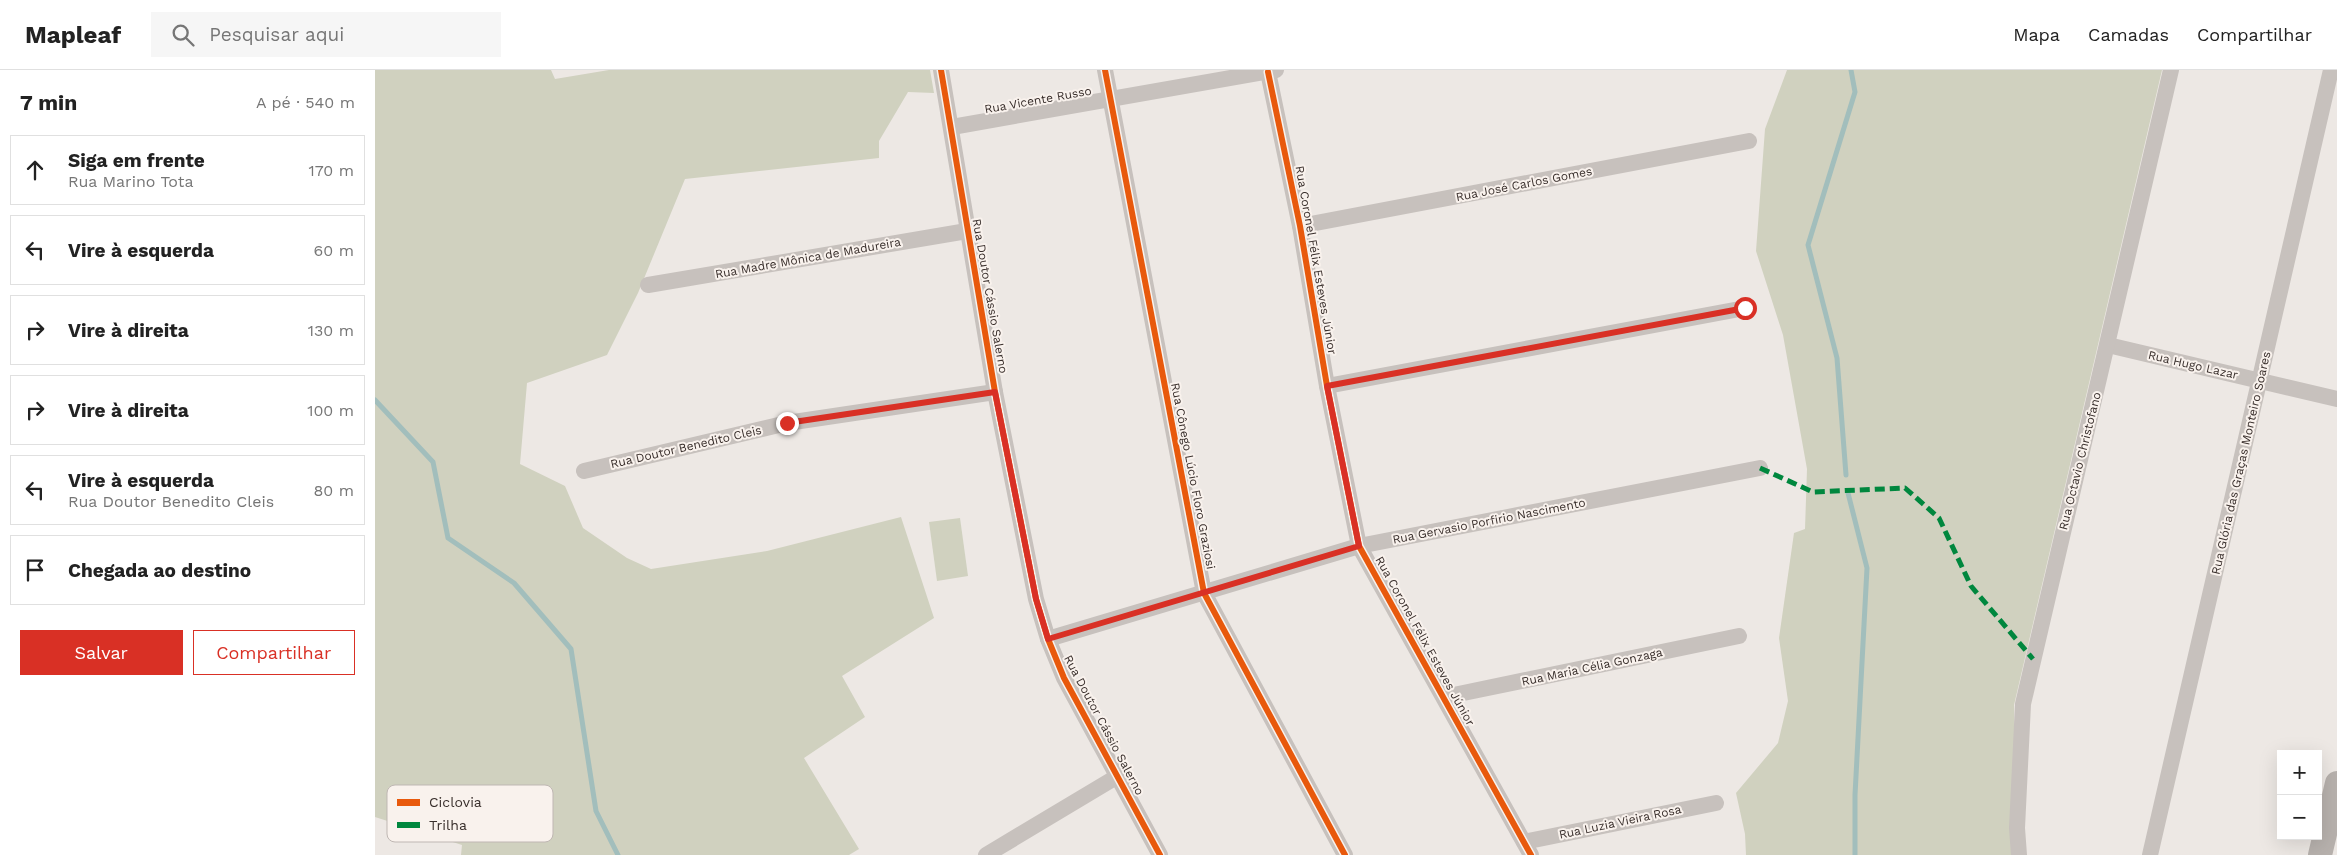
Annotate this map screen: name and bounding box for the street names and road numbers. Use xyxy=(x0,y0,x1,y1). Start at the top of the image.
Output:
street label: Rua Vicente Russo xyxy=(983,84,1093,116)
street label: Rua José Carlos Gomes xyxy=(1455,164,1593,204)
street label: Rua Coronel Félix Esteves Júnior xyxy=(1292,165,1340,356)
street label: Rua Doutor Cássio Salerno xyxy=(970,218,1010,374)
street label: Rua Madre Mônica de Madureira xyxy=(714,235,902,281)
street label: Rua Hugo Lazar xyxy=(2147,348,2239,382)
street label: Rua Glória das Graças Monteiro Soares xyxy=(2208,350,2274,576)
street label: Rua Cônego Lúcio Floro Graziosi xyxy=(1168,382,1218,570)
street label: Rua Octavio Christofano xyxy=(2056,390,2104,532)
street label: Rua Doutor Benedito Cleis xyxy=(609,423,763,471)
street label: Rua Gervasio Porfirio Nascimento xyxy=(1391,495,1587,547)
street label: Rua Coronel Félix Esteves Júnior xyxy=(1372,554,1478,728)
street label: Rua Maria Célia Gonzaga xyxy=(1520,645,1664,689)
street label: Rua Doutor Cássio Salerno xyxy=(1061,653,1147,797)
street label: Rua Luzia Vieira Rosa xyxy=(1558,802,1683,842)

